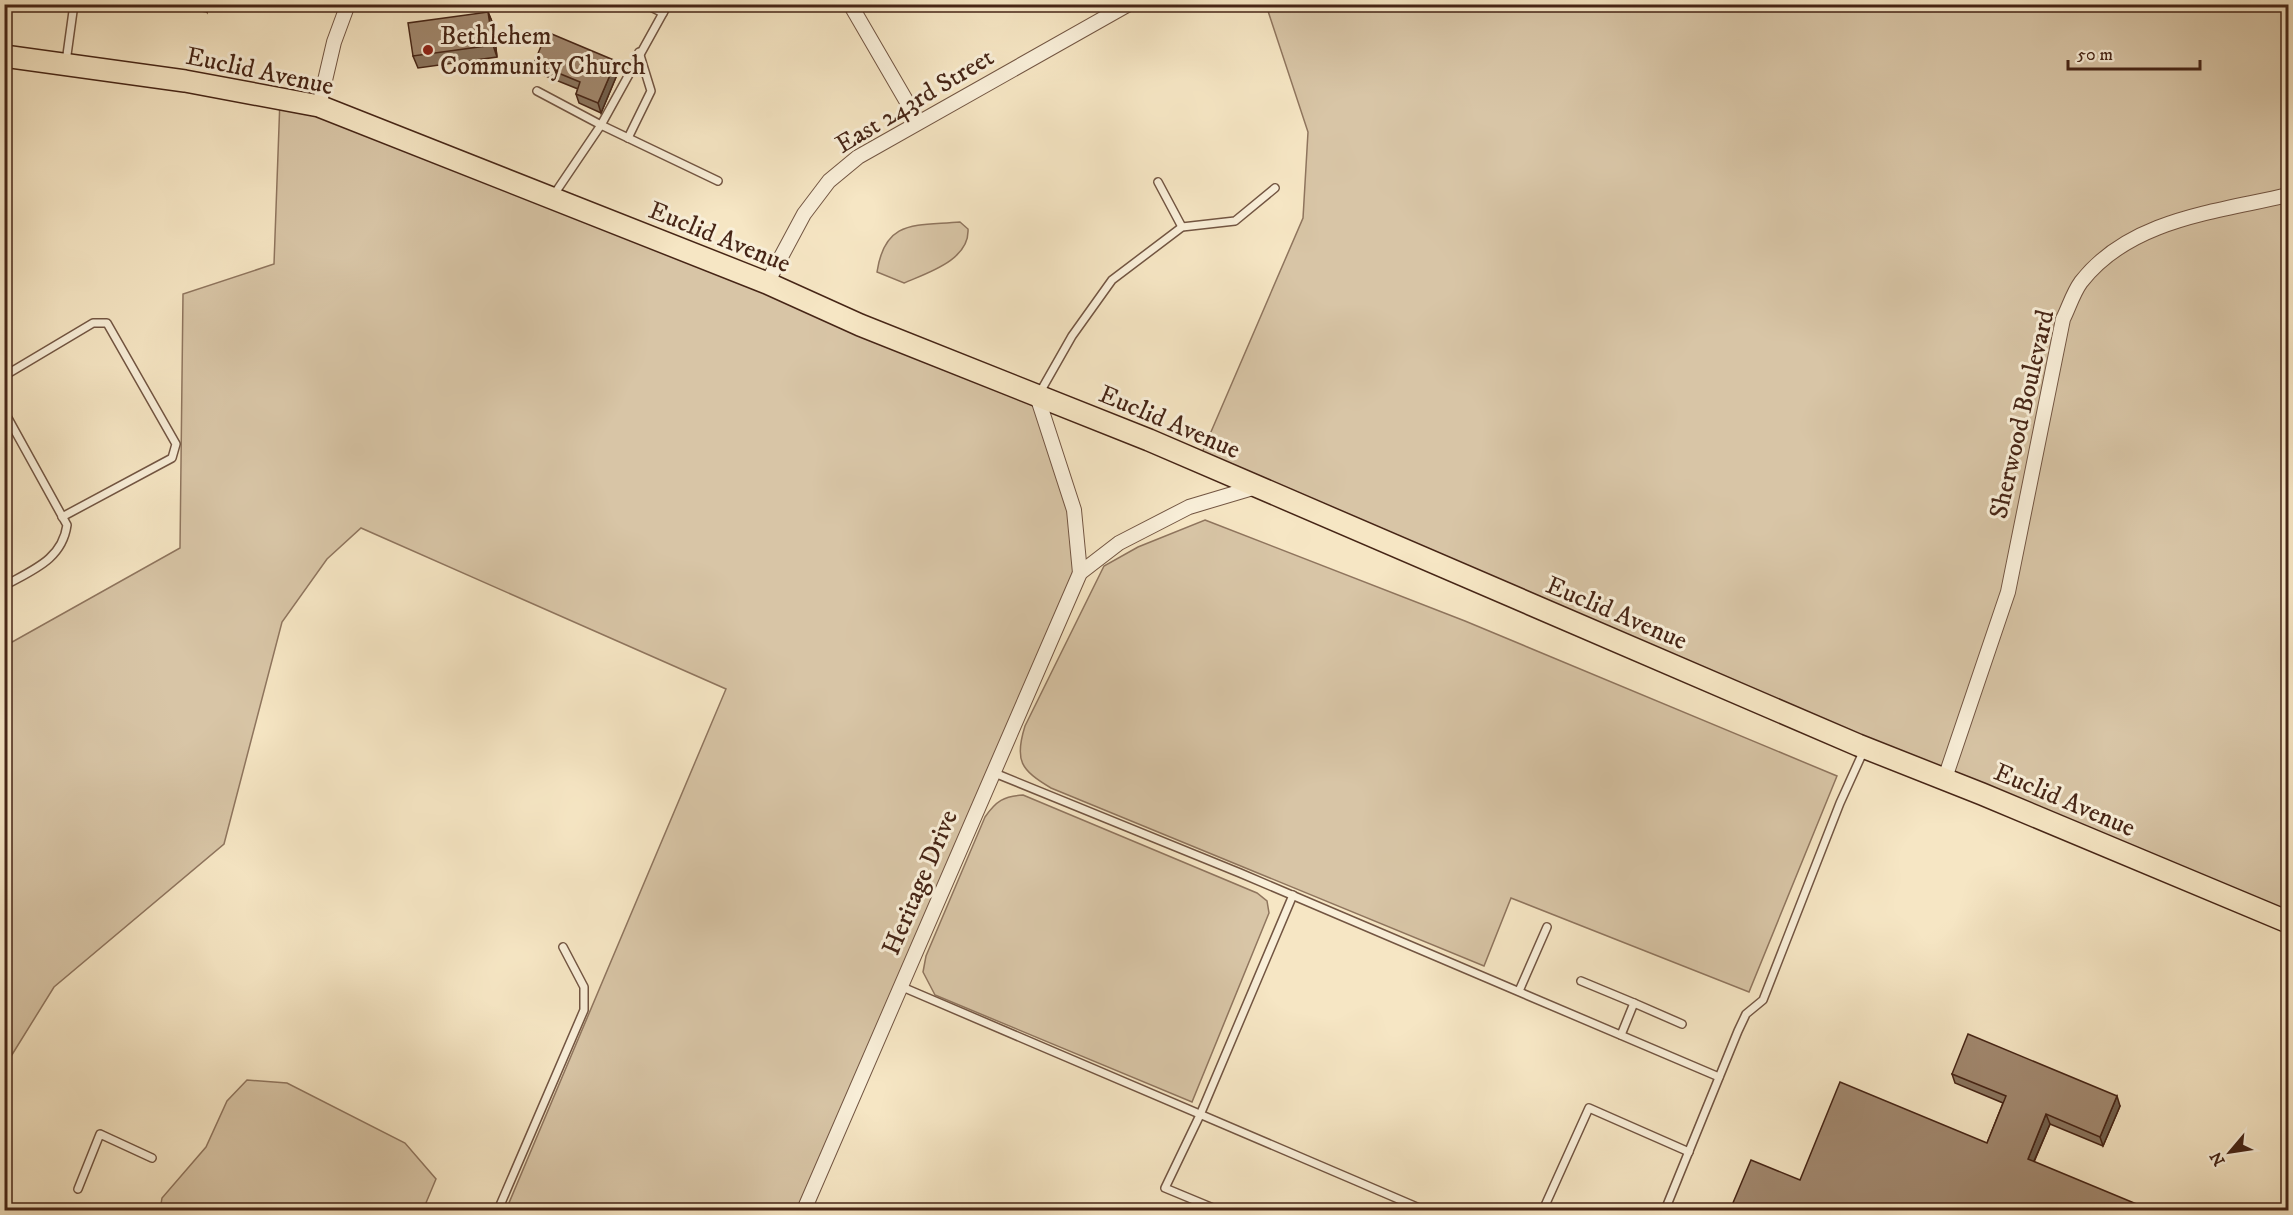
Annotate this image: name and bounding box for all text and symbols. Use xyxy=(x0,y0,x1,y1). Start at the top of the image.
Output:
place label: Bethlehem Community Church xyxy=(440,20,646,83)
scale bar xyxy=(2068,33,2200,71)
street label: Euclid Avenue xyxy=(183,40,337,103)
street label: East 243rd Street xyxy=(830,41,1000,162)
marker: Bethlehem Community Church xyxy=(421,43,435,57)
text: 50 m xyxy=(2077,44,2113,66)
street label: Euclid Avenue xyxy=(644,194,795,281)
street label: Sherwood Boulevard xyxy=(1982,307,2063,522)
street label: Euclid Avenue xyxy=(1094,378,1245,467)
street label: Euclid Avenue xyxy=(1541,569,1692,658)
street label: Euclid Avenue xyxy=(1989,756,2140,845)
street label: Heritage Drive xyxy=(875,805,966,960)
north arrow xyxy=(2200,1122,2260,1182)
text: N xyxy=(2206,1148,2230,1169)

